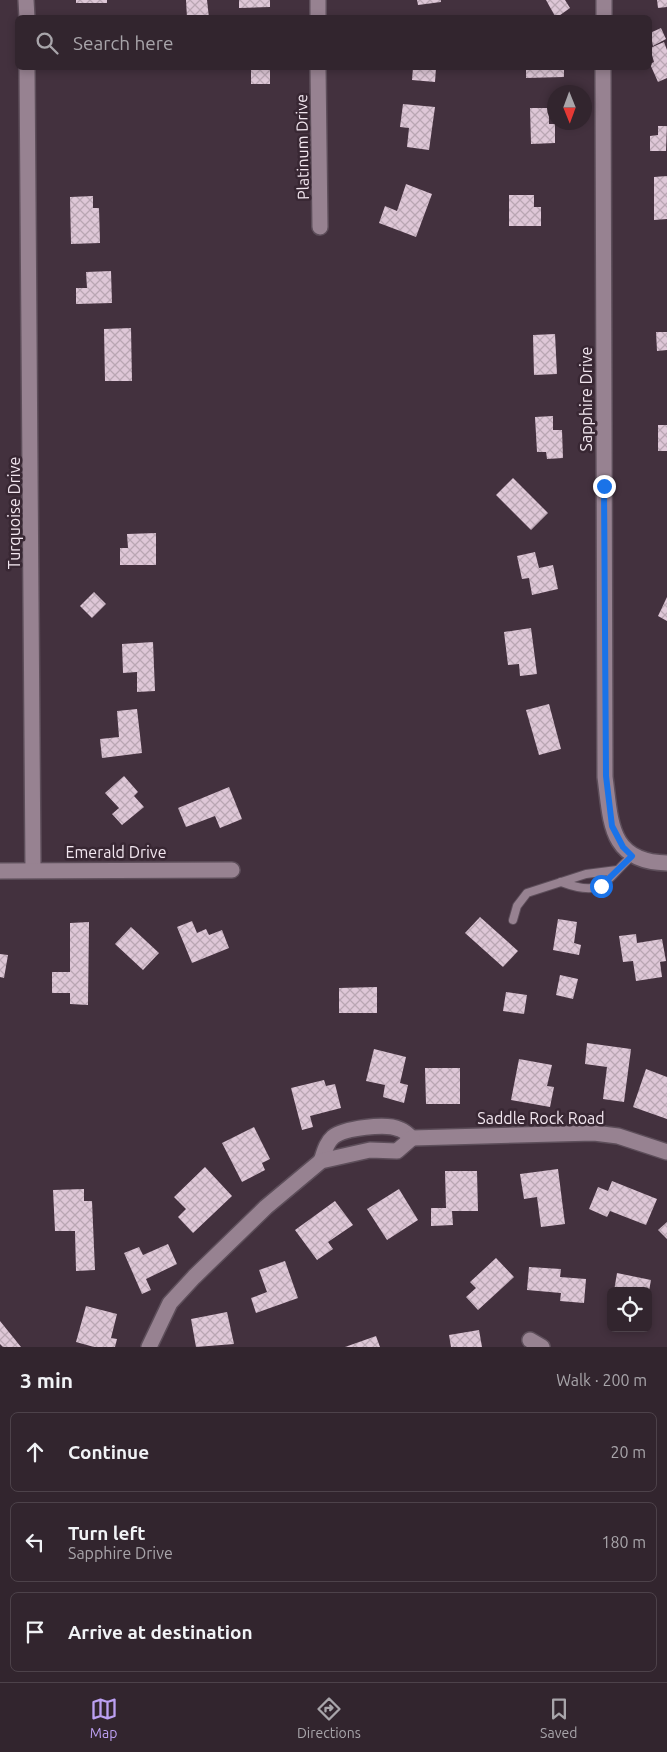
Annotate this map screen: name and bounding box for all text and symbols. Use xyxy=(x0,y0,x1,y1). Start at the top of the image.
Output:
search box xyxy=(15,15,652,70)
icon: search xyxy=(33,29,61,57)
text: Search here xyxy=(73,32,173,54)
north arrow xyxy=(547,85,592,130)
street label: Platinum Drive xyxy=(292,94,312,200)
street label: Sapphire Drive xyxy=(577,347,595,451)
street label: Turquoise Drive xyxy=(5,457,23,569)
route end xyxy=(593,475,616,498)
street label: Emerald Drive xyxy=(66,843,166,861)
route start xyxy=(590,875,613,898)
street label: Saddle Rock Road xyxy=(477,1109,605,1127)
map controls xyxy=(607,1287,652,1332)
button: locate xyxy=(607,1287,652,1332)
text: 3 min xyxy=(20,1368,73,1392)
text: Walk · 200 m xyxy=(556,1371,647,1389)
icon: ahead xyxy=(21,1438,49,1466)
text: Continue xyxy=(68,1441,149,1463)
text: 20 m xyxy=(610,1443,646,1461)
text: Turn left xyxy=(68,1522,146,1544)
icon: left xyxy=(21,1528,49,1556)
text: 180 m xyxy=(601,1533,646,1551)
text: Sapphire Drive xyxy=(68,1544,173,1562)
icon: arrive xyxy=(21,1618,49,1646)
text: Arrive at destination xyxy=(68,1621,253,1643)
tab: Map xyxy=(90,1695,118,1741)
tab: Directions xyxy=(297,1695,361,1741)
tab: Saved xyxy=(540,1695,577,1741)

